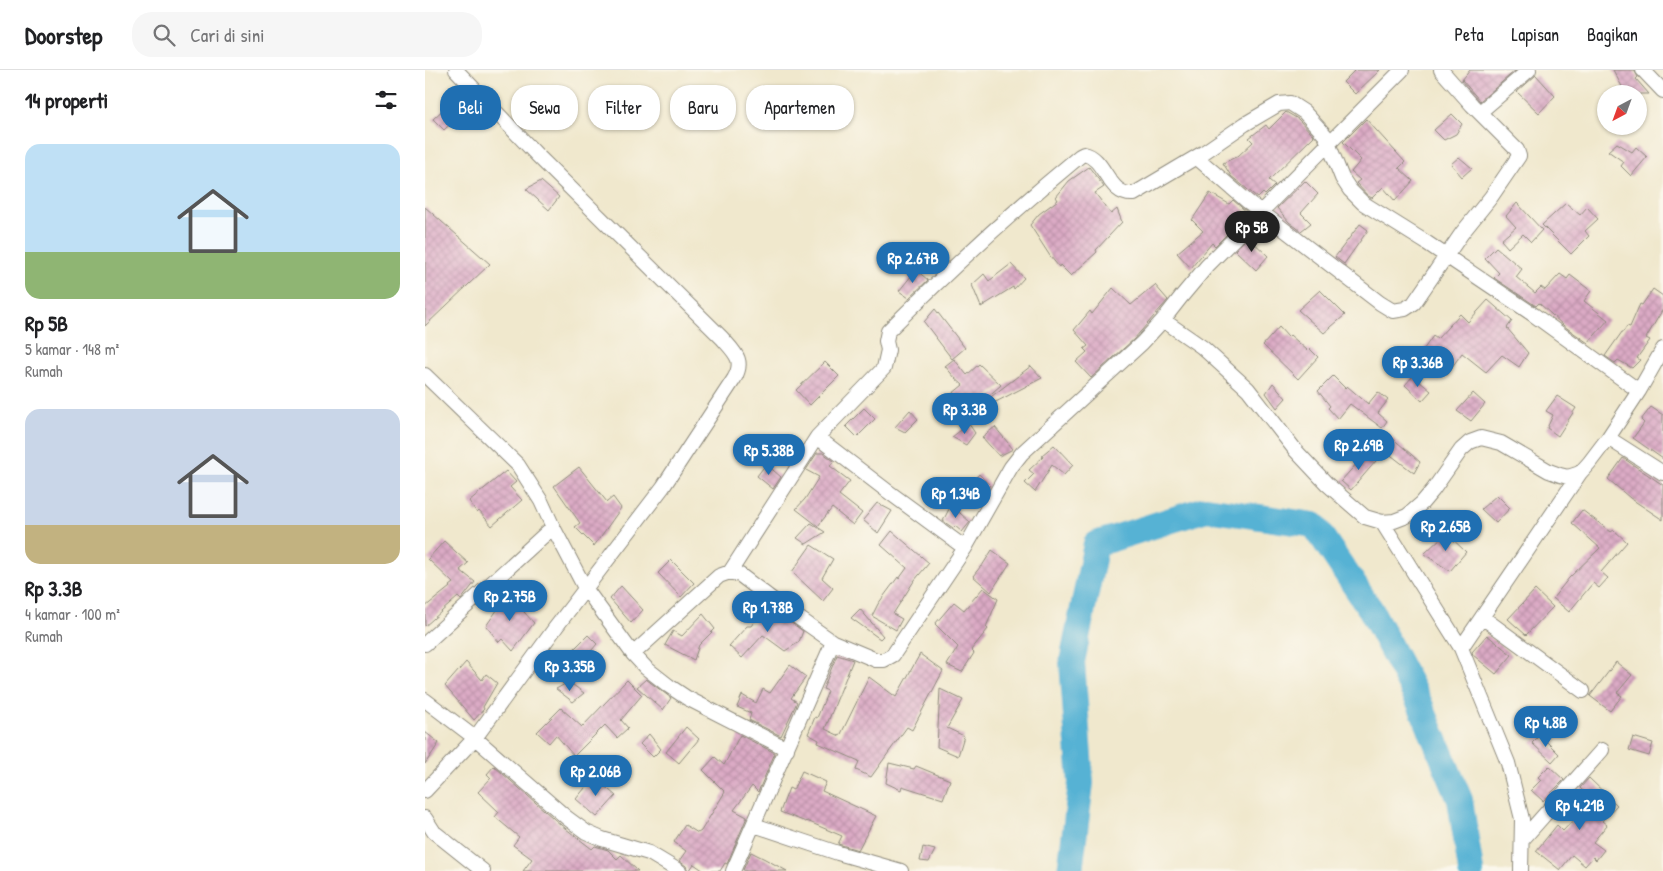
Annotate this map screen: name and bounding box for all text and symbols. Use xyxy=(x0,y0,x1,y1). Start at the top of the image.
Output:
search box xyxy=(132,12,482,57)
text: Doorstep xyxy=(25,19,102,51)
icon: search xyxy=(150,21,178,49)
text: Cari di sini xyxy=(190,22,265,48)
text: Peta xyxy=(1454,22,1483,47)
text: Lapisan xyxy=(1511,22,1559,47)
text: Bagikan xyxy=(1587,22,1638,47)
chip: Beli xyxy=(440,85,501,130)
chip: Sewa xyxy=(511,85,578,130)
chip: Filter xyxy=(588,85,660,130)
chip: Baru xyxy=(670,85,736,130)
chip: Apartemen xyxy=(746,85,854,130)
north arrow xyxy=(1597,85,1647,135)
map controls xyxy=(1597,85,1647,135)
text: 14 properti xyxy=(25,86,108,115)
icon: filters xyxy=(372,86,400,114)
icon: home xyxy=(168,176,258,266)
pin: Rp 5B xyxy=(1217,210,1287,253)
text: Rp 5B xyxy=(1236,216,1268,238)
pin: Rp 2.67B xyxy=(861,242,965,284)
text: Rp 2.67B xyxy=(887,247,939,269)
text: Rp 5B xyxy=(25,309,68,338)
text: 5 kamar · 148 m² xyxy=(25,338,119,360)
pin: Rp 3.36B xyxy=(1366,346,1470,388)
text: Rp 3.36B xyxy=(1393,351,1443,373)
text: Rumah xyxy=(25,360,63,382)
pin: Rp 3.3B xyxy=(919,392,1011,435)
text: Rp 3.3B xyxy=(943,398,987,420)
pin: Rp 2.69B xyxy=(1307,428,1411,471)
pin: Rp 5.38B xyxy=(717,434,821,476)
text: Rp 2.69B xyxy=(1334,434,1384,456)
text: Rp 5.38B xyxy=(744,439,794,461)
icon: home xyxy=(168,441,258,531)
pin: Rp 1.34B xyxy=(904,476,1008,519)
text: Rp 1.34B xyxy=(932,482,980,504)
pin: Rp 2.65B xyxy=(1394,510,1498,552)
text: Rp 2.65B xyxy=(1421,515,1471,537)
text: Rp 3.3B xyxy=(25,574,82,603)
pin: Rp 2.75B xyxy=(458,580,562,622)
text: Rp 2.75B xyxy=(484,585,536,607)
pin: Rp 1.78B xyxy=(716,590,820,633)
text: Rp 1.78B xyxy=(743,596,793,618)
text: 4 kamar · 100 m² xyxy=(25,603,120,625)
text: Rumah xyxy=(25,625,63,647)
pin: Rp 3.35B xyxy=(518,650,622,692)
text: Rp 3.35B xyxy=(545,655,595,677)
pin: Rp 4.8B xyxy=(1500,706,1592,748)
text: Rp 4.8B xyxy=(1525,711,1567,733)
pin: Rp 2.06B xyxy=(544,754,648,797)
text: Rp 2.06B xyxy=(571,760,621,782)
pin: Rp 4.21B xyxy=(1528,788,1632,831)
text: Rp 4.21B xyxy=(1556,794,1604,816)

